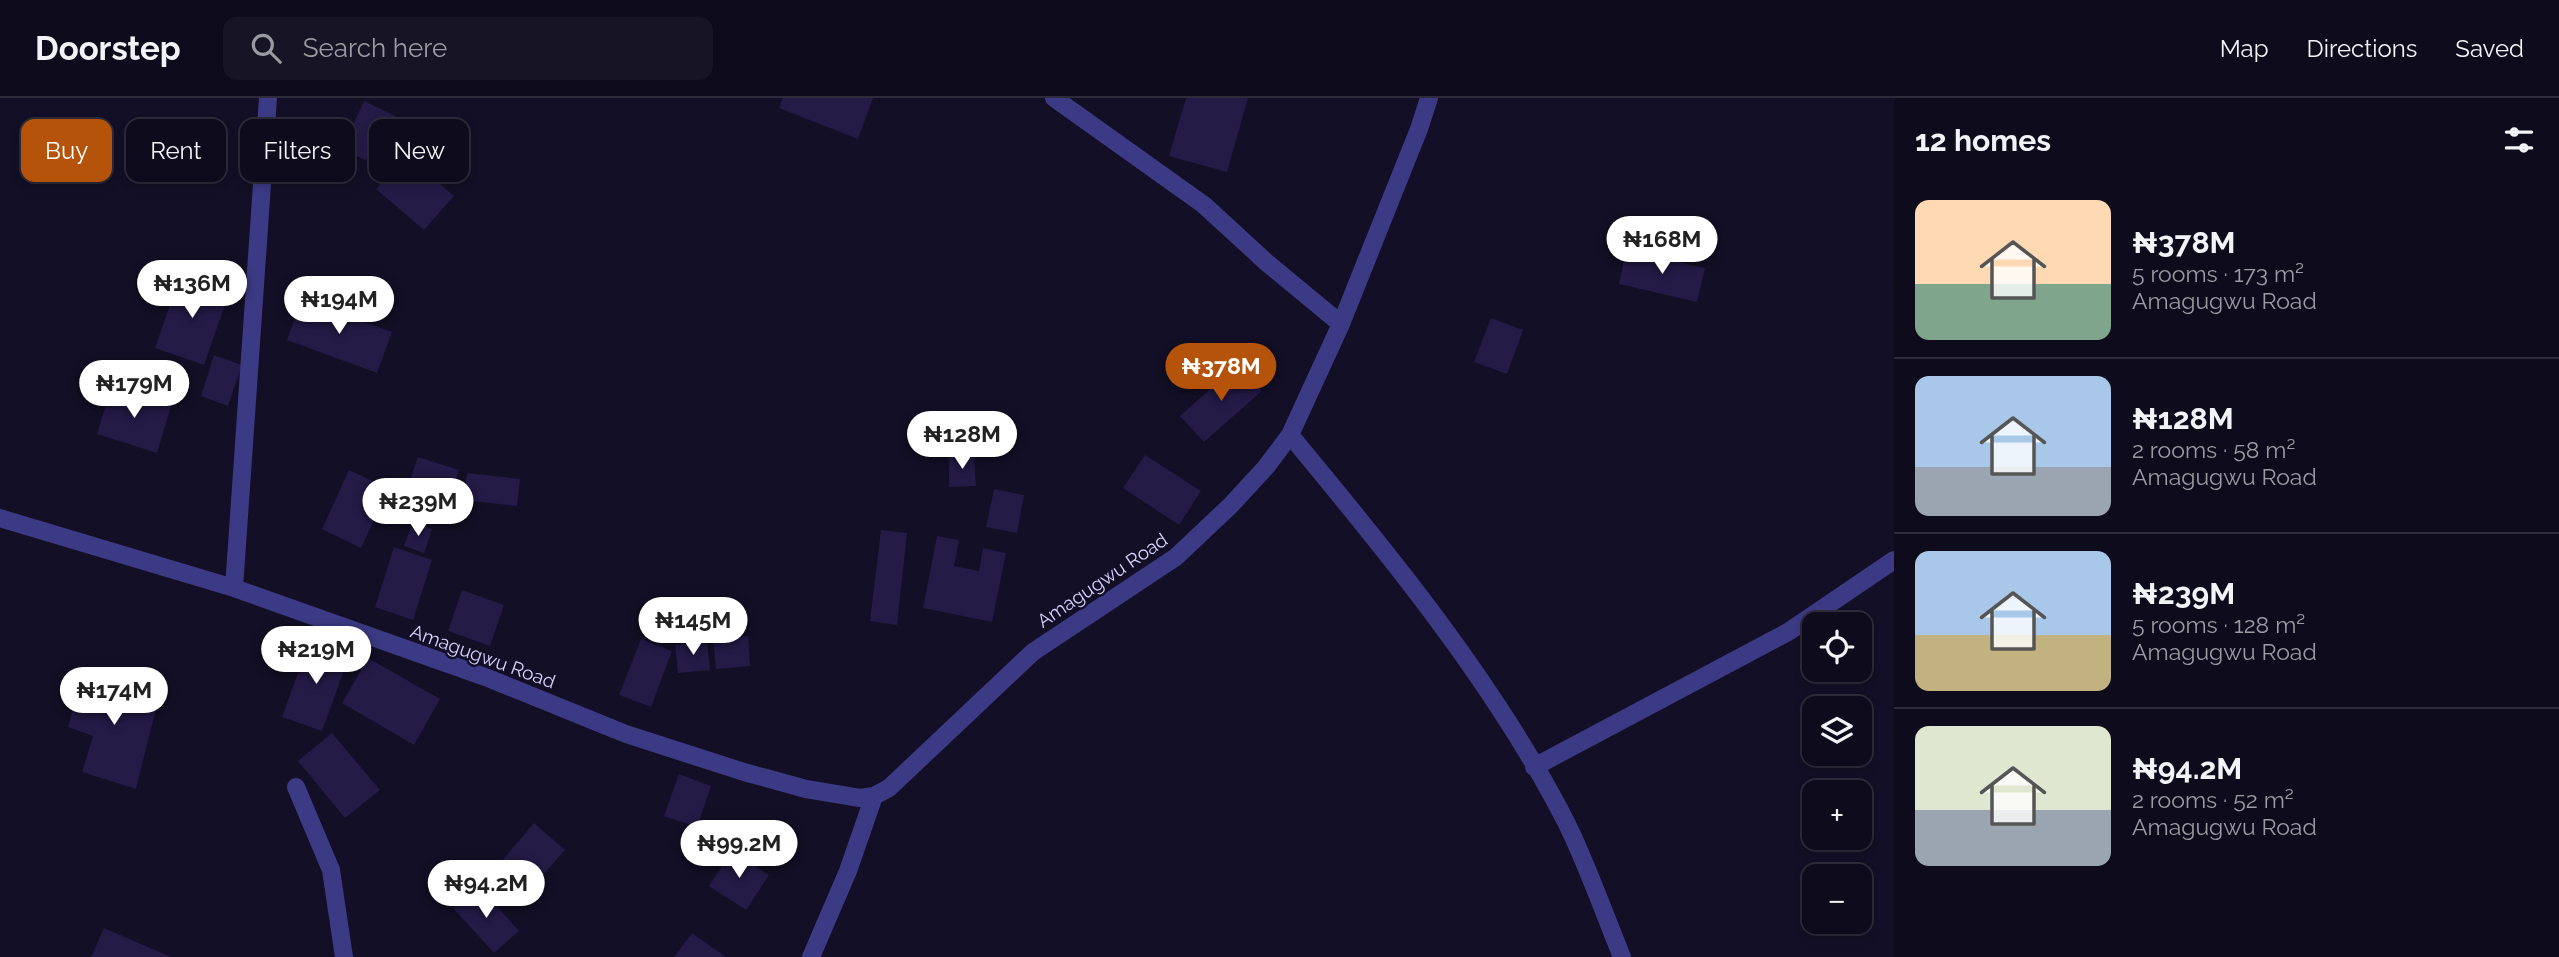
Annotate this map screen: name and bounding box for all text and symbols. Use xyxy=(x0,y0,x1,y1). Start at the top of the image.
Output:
search box xyxy=(223,17,713,80)
text: Doorstep xyxy=(35,29,181,68)
icon: search xyxy=(247,29,285,67)
text: Search here xyxy=(303,33,447,63)
text: Map xyxy=(2220,34,2269,63)
text: Directions xyxy=(2307,34,2417,63)
text: Saved xyxy=(2455,34,2524,63)
chip: Buy xyxy=(21,119,112,182)
chip: Rent xyxy=(126,119,226,182)
chip: Filters xyxy=(240,119,355,182)
chip: New xyxy=(369,119,469,182)
icon: filters xyxy=(2500,121,2538,159)
text: 12 homes xyxy=(1915,123,2051,158)
pin: ₦168M xyxy=(1613,216,1711,276)
text: ₦168M xyxy=(1623,225,1701,252)
text: ₦378M xyxy=(2132,225,2235,260)
icon: home xyxy=(1971,228,2055,312)
pin: ₦136M xyxy=(143,260,241,320)
text: 5 rooms · 173 m² xyxy=(2132,260,2304,287)
text: ₦136M xyxy=(153,269,231,296)
pin: ₦194M xyxy=(290,276,388,336)
text: ₦194M xyxy=(300,285,378,312)
text: Amagugwu Road xyxy=(2132,287,2317,314)
pin: ₦378M xyxy=(1172,344,1270,403)
text: ₦378M xyxy=(1181,352,1261,379)
pin: ₦179M xyxy=(85,360,183,420)
text: ₦179M xyxy=(95,369,173,396)
text: ₦128M xyxy=(2132,401,2234,436)
icon: home xyxy=(1971,404,2055,488)
pin: ₦128M xyxy=(913,412,1011,471)
text: ₦128M xyxy=(923,420,1001,447)
text: 2 rooms · 58 m² xyxy=(2132,436,2295,463)
text: Amagugwu Road xyxy=(2132,463,2317,490)
pin: ₦239M xyxy=(369,478,467,538)
text: ₦239M xyxy=(378,487,458,514)
street label: Amagugwu Road xyxy=(1033,528,1171,632)
text: ₦239M xyxy=(2132,576,2235,611)
icon: home xyxy=(1971,579,2055,663)
pin: ₦145M xyxy=(644,598,742,657)
text: ₦145M xyxy=(655,606,731,633)
text: 5 rooms · 128 m² xyxy=(2132,611,2305,638)
map controls xyxy=(1802,612,1872,934)
button: locate xyxy=(1802,612,1872,682)
street label: Amagugwu Road xyxy=(408,620,558,692)
pin: ₦219M xyxy=(267,626,365,686)
text: ₦219M xyxy=(277,635,355,662)
text: Amagugwu Road xyxy=(2132,638,2317,665)
pin: ₦174M xyxy=(65,668,163,727)
text: ₦174M xyxy=(76,676,152,703)
button: layers xyxy=(1802,696,1872,766)
text: ₦94.2M xyxy=(2132,751,2242,786)
icon: home xyxy=(1971,754,2055,838)
button: + xyxy=(1802,780,1872,850)
text: 2 rooms · 52 m² xyxy=(2132,786,2294,813)
text: Amagugwu Road xyxy=(2132,813,2317,840)
pin: ₦99.2M xyxy=(682,820,796,880)
text: ₦99.2M xyxy=(697,829,781,856)
pin: ₦94.2M xyxy=(429,860,543,920)
button: − xyxy=(1802,864,1872,934)
text: ₦94.2M xyxy=(444,869,528,896)

